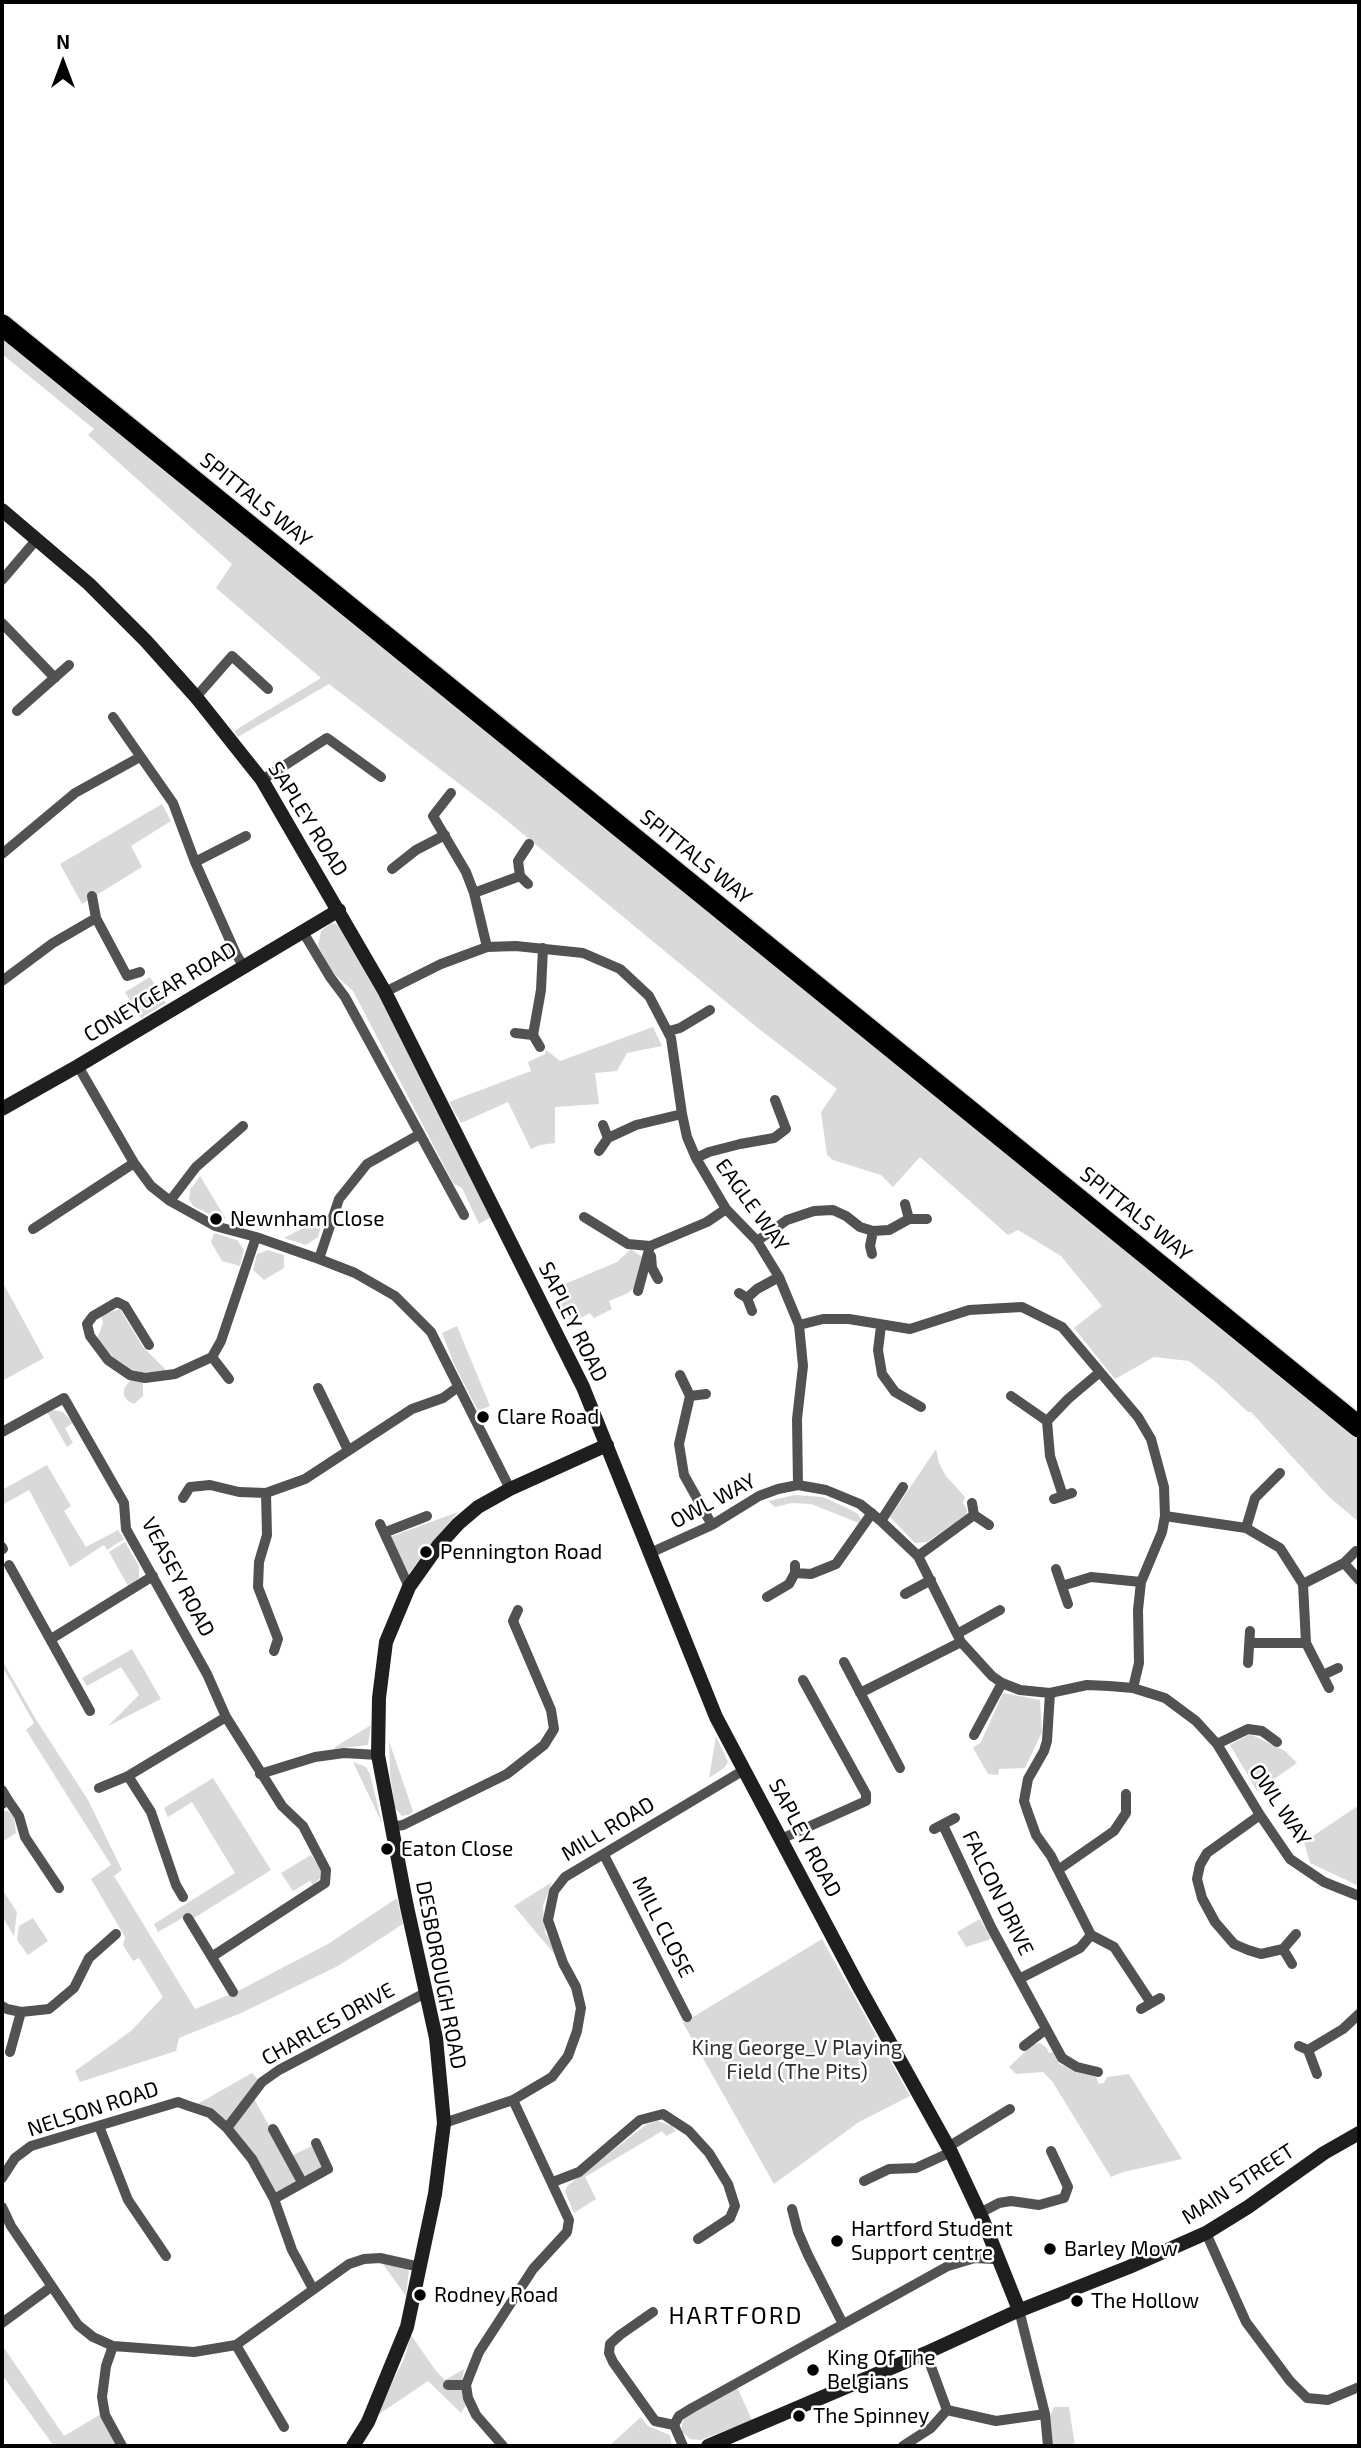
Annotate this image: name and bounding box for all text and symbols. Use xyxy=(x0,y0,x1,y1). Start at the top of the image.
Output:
north arrow xyxy=(28,28,98,98)
text: N xyxy=(56,30,70,53)
street label: SPITTALS WAY xyxy=(195,447,317,553)
street label: SAPLEY ROAD xyxy=(263,757,353,881)
street label: SPITTALS WAY xyxy=(635,804,757,910)
street label: CONEYGEAR ROAD xyxy=(79,937,241,1047)
street label: EAGLE WAY xyxy=(710,1154,794,1256)
street label: SPITTALS WAY xyxy=(1075,1161,1197,1267)
place label: Newnham Close xyxy=(230,1206,384,1232)
marker: Newnham Close xyxy=(208,1211,224,1227)
street label: SAPLEY ROAD xyxy=(533,1258,613,1386)
place label: Clare Road xyxy=(497,1404,599,1430)
marker: Clare Road xyxy=(475,1409,491,1425)
street label: OWL WAY xyxy=(666,1468,760,1534)
street label: VEASEY ROAD xyxy=(136,1513,220,1641)
place label: Pennington Road xyxy=(440,1539,602,1565)
marker: Pennington Road xyxy=(418,1544,434,1560)
street label: OWL WAY xyxy=(1244,1760,1316,1850)
street label: SAPLEY ROAD xyxy=(763,1775,847,1901)
street label: MILL ROAD xyxy=(557,1791,659,1867)
street label: FALCON DRIVE xyxy=(957,1826,1039,1960)
place label: Eaton Close xyxy=(401,1836,513,1862)
marker: Eaton Close xyxy=(379,1841,395,1857)
street label: MILL CLOSE xyxy=(627,1872,699,1982)
street label: DESBOROUGH ROAD xyxy=(410,1879,472,2071)
street label: CHARLES DRIVE xyxy=(257,1977,399,2071)
park label: King George_V Playing Field (The Pits) xyxy=(692,2035,902,2085)
street label: NELSON ROAD xyxy=(24,2076,162,2142)
street label: MAIN STREET xyxy=(1177,2138,1299,2230)
place label: Hartford Student Support centre xyxy=(851,2216,1013,2266)
marker: Hartford Student Support centre xyxy=(829,2233,845,2249)
place label: Barley Mow xyxy=(1064,2236,1178,2262)
marker: Barley Mow xyxy=(1042,2241,1058,2257)
place label: Rodney Road xyxy=(434,2282,558,2308)
marker: Rodney Road xyxy=(412,2287,428,2303)
place label: The Hollow xyxy=(1091,2288,1199,2314)
marker: The Hollow xyxy=(1069,2293,1085,2309)
district label: HARTFORD xyxy=(669,2302,803,2330)
place label: King Of The Belgians xyxy=(827,2345,936,2395)
marker: King Of The Belgians xyxy=(805,2362,821,2378)
place label: The Spinney xyxy=(813,2403,929,2429)
marker: The Spinney xyxy=(791,2408,807,2424)

